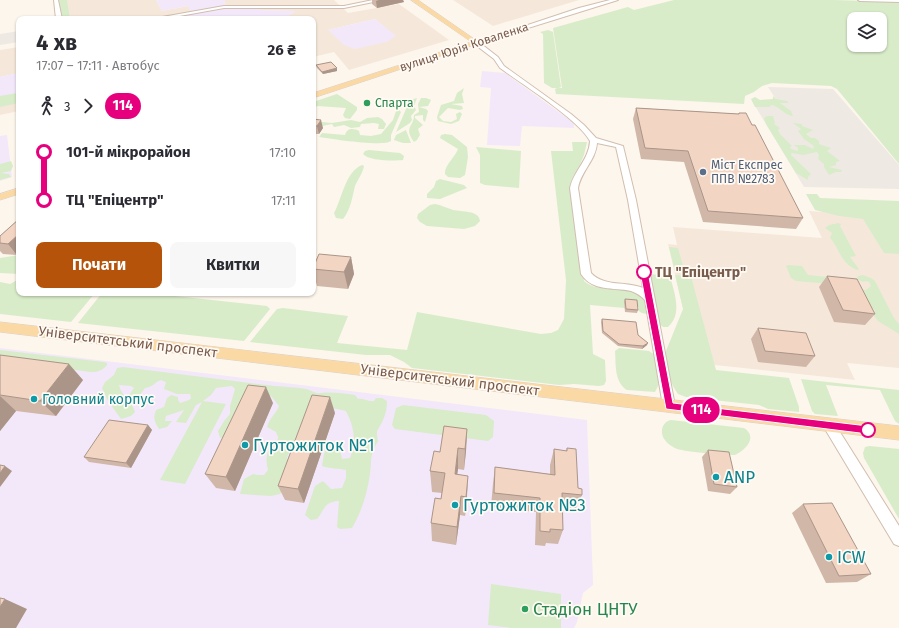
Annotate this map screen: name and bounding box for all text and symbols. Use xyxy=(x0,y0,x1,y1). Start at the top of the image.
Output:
map controls xyxy=(847,12,887,52)
button: layers xyxy=(847,12,887,52)
street label: вулиця Юрія Коваленка xyxy=(398,20,530,74)
text: 4 хв xyxy=(36,29,77,56)
text: 26 ₴ xyxy=(268,41,296,59)
text: 17:07 – 17:11 · Автобус xyxy=(36,58,160,73)
icon: walk xyxy=(36,95,58,117)
icon: forward xyxy=(77,95,99,117)
place label: Спарта xyxy=(375,96,413,110)
text: 114 xyxy=(113,97,133,114)
marker: Спарта xyxy=(362,98,372,108)
text: 3 xyxy=(64,99,71,114)
text: 101-й мікрорайон xyxy=(66,143,191,161)
text: 17:10 xyxy=(269,145,296,160)
place label: Міст Експрес ППВ №2783 xyxy=(711,158,783,186)
marker: Міст Експрес ППВ №2783 xyxy=(698,167,708,177)
text: ТЦ "Епіцентр" xyxy=(66,191,164,209)
text: 17:11 xyxy=(271,193,296,208)
button: Почати xyxy=(36,242,162,288)
button: Квитки xyxy=(170,242,296,288)
marker: ТЦ "Епіцентр" xyxy=(636,264,652,280)
place label: ТЦ "Епіцентр" xyxy=(655,264,746,281)
street label: Університетський проспект xyxy=(38,323,219,361)
street label: Університетський проспект xyxy=(360,361,541,399)
place label: Головний корпус xyxy=(42,391,154,408)
marker: Головний корпус xyxy=(29,394,39,404)
line badge: 114 xyxy=(678,397,724,423)
text: 114 xyxy=(691,401,711,418)
unlabelled marker xyxy=(860,422,876,438)
place label: Гуртожиток №1 xyxy=(253,435,375,456)
marker: Гуртожиток №1 xyxy=(240,440,250,450)
place label: ANP xyxy=(724,467,755,488)
marker: ANP xyxy=(711,472,721,482)
place label: Гуртожиток №3 xyxy=(463,495,586,516)
marker: Гуртожиток №3 xyxy=(450,500,460,510)
place label: ICW xyxy=(837,547,866,568)
marker: ICW xyxy=(824,552,834,562)
place label: Стадіон ЦНТУ xyxy=(533,599,638,620)
marker: Стадіон ЦНТУ xyxy=(520,604,530,614)

